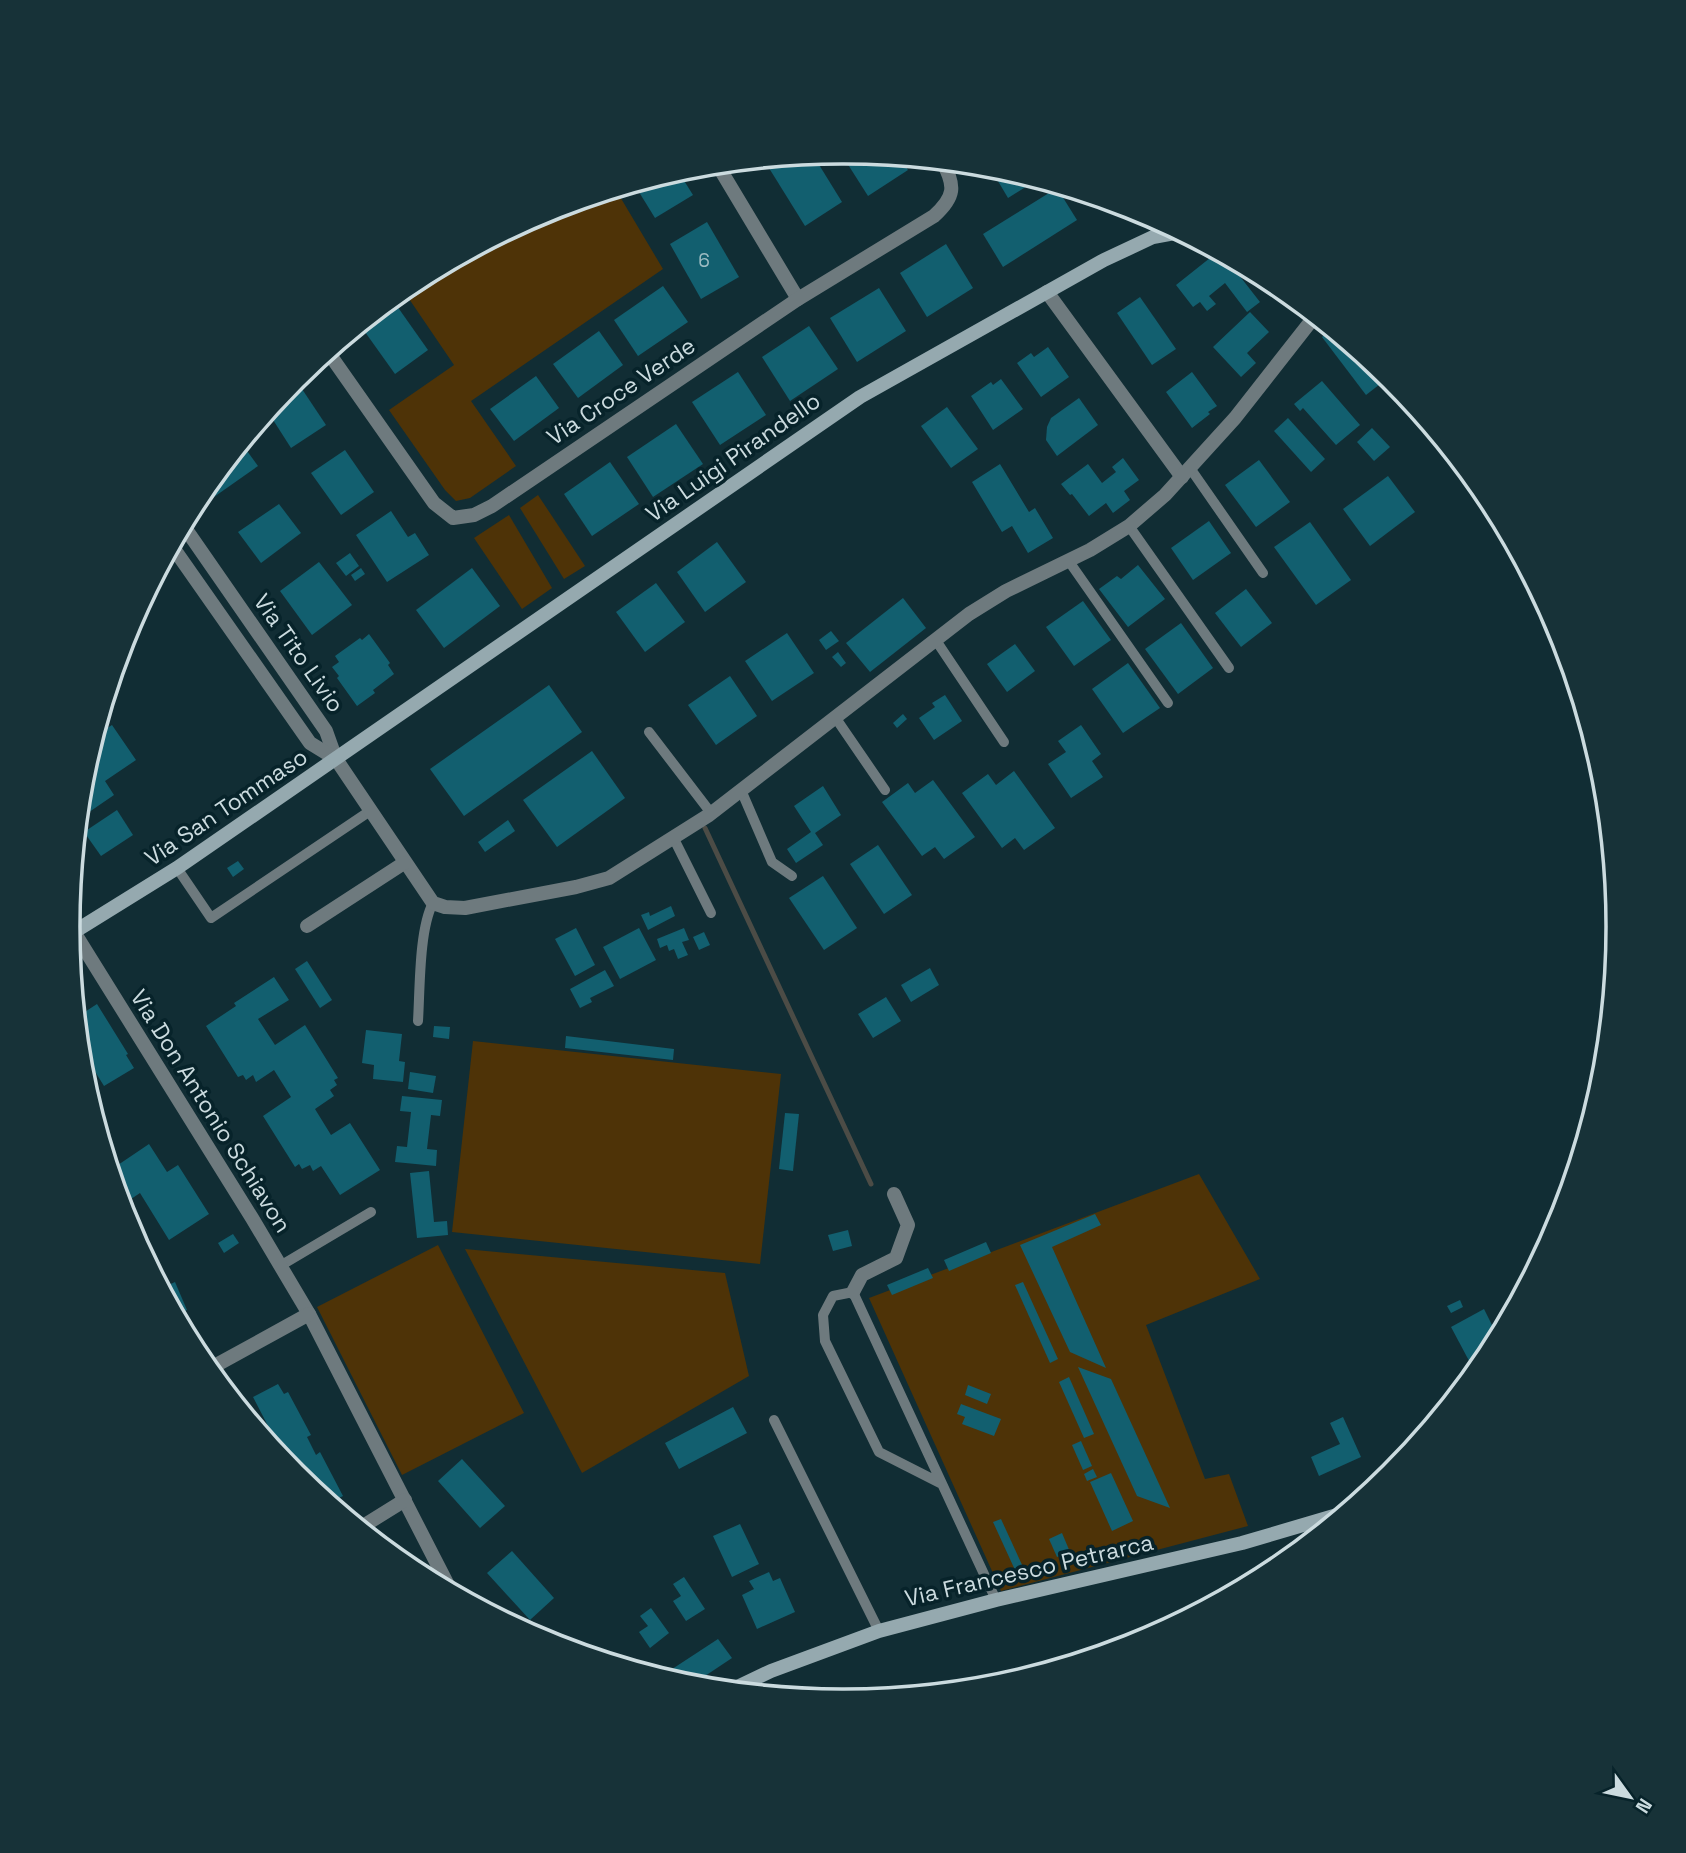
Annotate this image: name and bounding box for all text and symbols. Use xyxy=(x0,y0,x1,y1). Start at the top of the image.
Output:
house number: 6 xyxy=(698,248,710,273)
street label: Via Croce Verde xyxy=(541,330,701,452)
street label: Via Luigi Pirandello xyxy=(640,385,826,529)
street label: Via Tito Livio xyxy=(247,588,351,718)
street label: Via San Tommaso xyxy=(139,741,313,873)
street label: Via Don Antonio Schiavon xyxy=(124,984,298,1238)
street label: Via Francesco Petrarca xyxy=(902,1527,1156,1613)
north arrow xyxy=(1595,1762,1665,1832)
text: N xyxy=(1630,1794,1658,1818)

